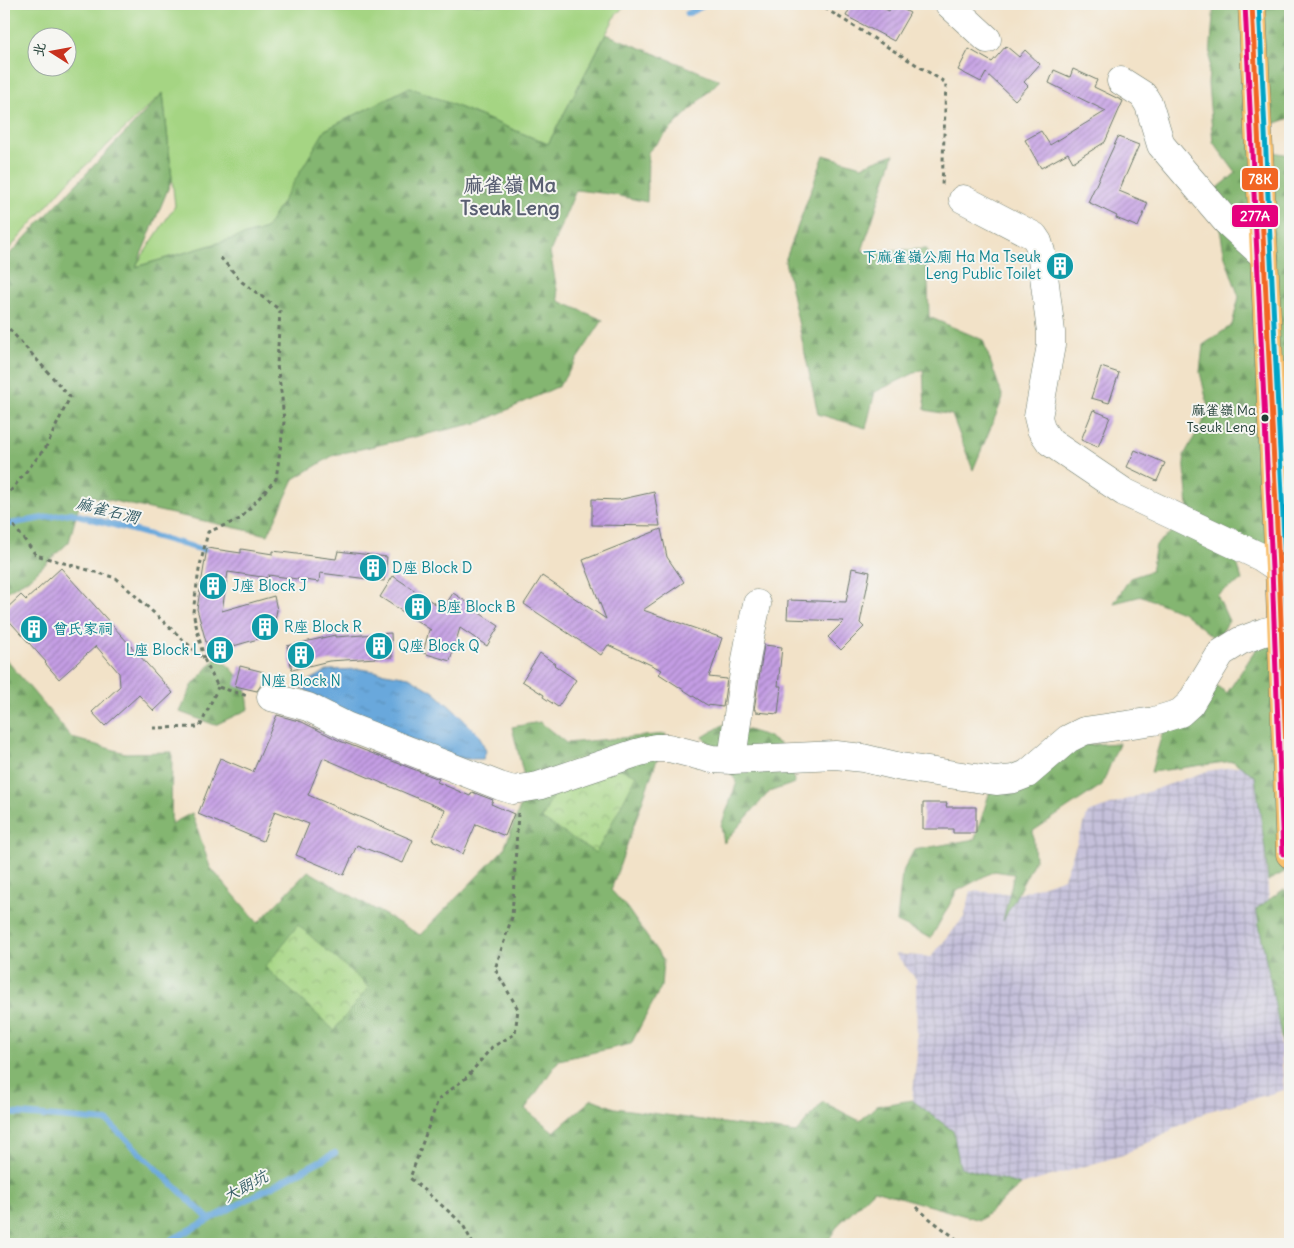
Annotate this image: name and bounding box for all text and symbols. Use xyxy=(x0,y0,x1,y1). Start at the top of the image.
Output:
north arrow xyxy=(28,28,78,78)
text: 北 xyxy=(29,41,49,58)
line badge: 78K xyxy=(1241,167,1279,191)
text: 78K xyxy=(1248,170,1272,188)
district label: 麻雀嶺 Ma Tseuk Leng xyxy=(460,172,560,220)
line badge: 277A xyxy=(1231,204,1279,228)
text: 277A xyxy=(1240,207,1270,225)
place label: 下麻雀嶺公廁 Ha Ma Tseuk Leng Public Toilet xyxy=(862,247,1041,283)
building icon: 下麻雀嶺公廁 Ha Ma Tseuk Leng Public Toilet xyxy=(1045,251,1075,281)
place label: 麻雀嶺 Ma Tseuk Leng xyxy=(1186,401,1256,436)
marker: 麻雀嶺 Ma Tseuk Leng xyxy=(1260,413,1270,423)
water label: 麻雀石澗 xyxy=(75,493,143,528)
building icon: D座 Block D xyxy=(358,553,388,583)
place label: D座 Block D xyxy=(392,558,472,577)
building icon: J座 Block J xyxy=(198,571,228,601)
place label: J座 Block J xyxy=(232,576,307,595)
building icon: B座 Block B xyxy=(403,592,433,622)
place label: B座 Block B xyxy=(437,597,516,616)
building icon: R座 Block R xyxy=(250,612,280,642)
building icon: 曾氏家祠 xyxy=(19,614,49,644)
place label: R座 Block R xyxy=(284,617,363,636)
place label: 曾氏家祠 xyxy=(53,619,113,638)
building icon: Q座 Block Q xyxy=(364,631,394,661)
building icon: L座 Block L xyxy=(205,635,235,665)
place label: Q座 Block Q xyxy=(398,636,480,655)
place label: L座 Block L xyxy=(126,640,201,659)
building icon: N座 Block N xyxy=(286,640,316,670)
place label: N座 Block N xyxy=(261,671,341,690)
water label: 大朗坑 xyxy=(219,1165,273,1206)

